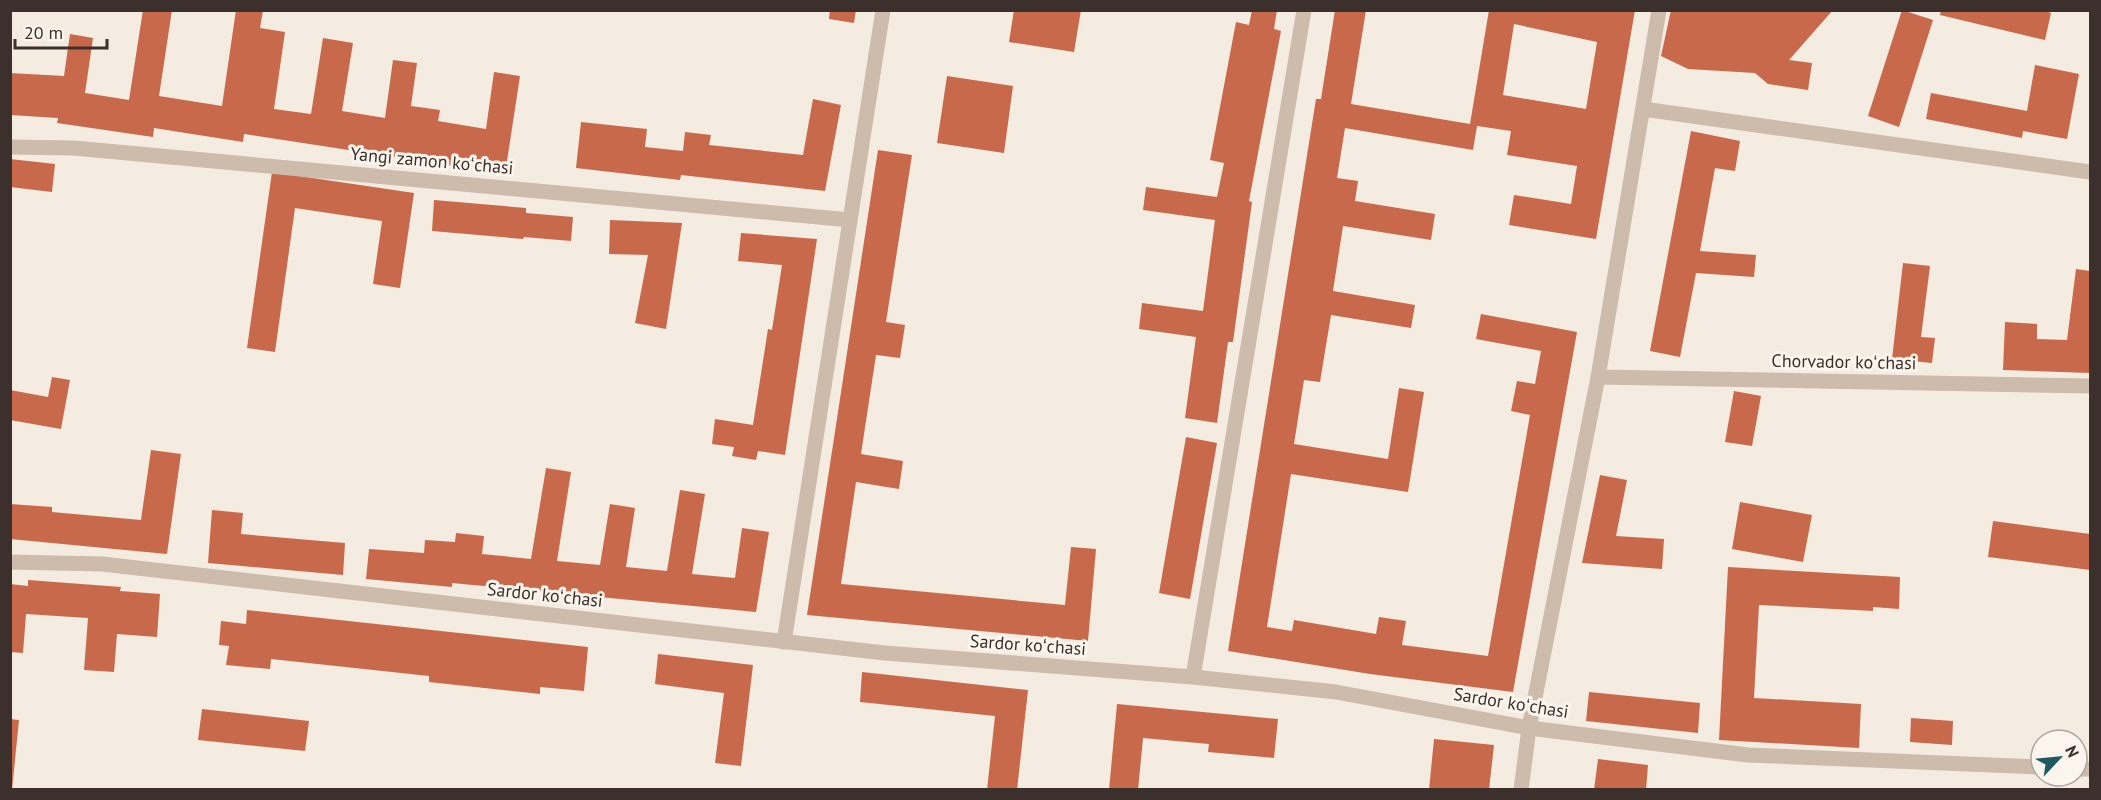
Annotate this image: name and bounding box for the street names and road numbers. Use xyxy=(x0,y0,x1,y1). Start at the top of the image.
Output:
street label: Yangi zamon koʻchasi xyxy=(350,142,514,179)
street label: Chorvador koʻchasi xyxy=(1771,349,1917,374)
street label: Sardor koʻchasi xyxy=(486,577,604,612)
street label: Sardor koʻchasi xyxy=(969,629,1087,660)
street label: Sardor koʻchasi xyxy=(1452,682,1570,723)

